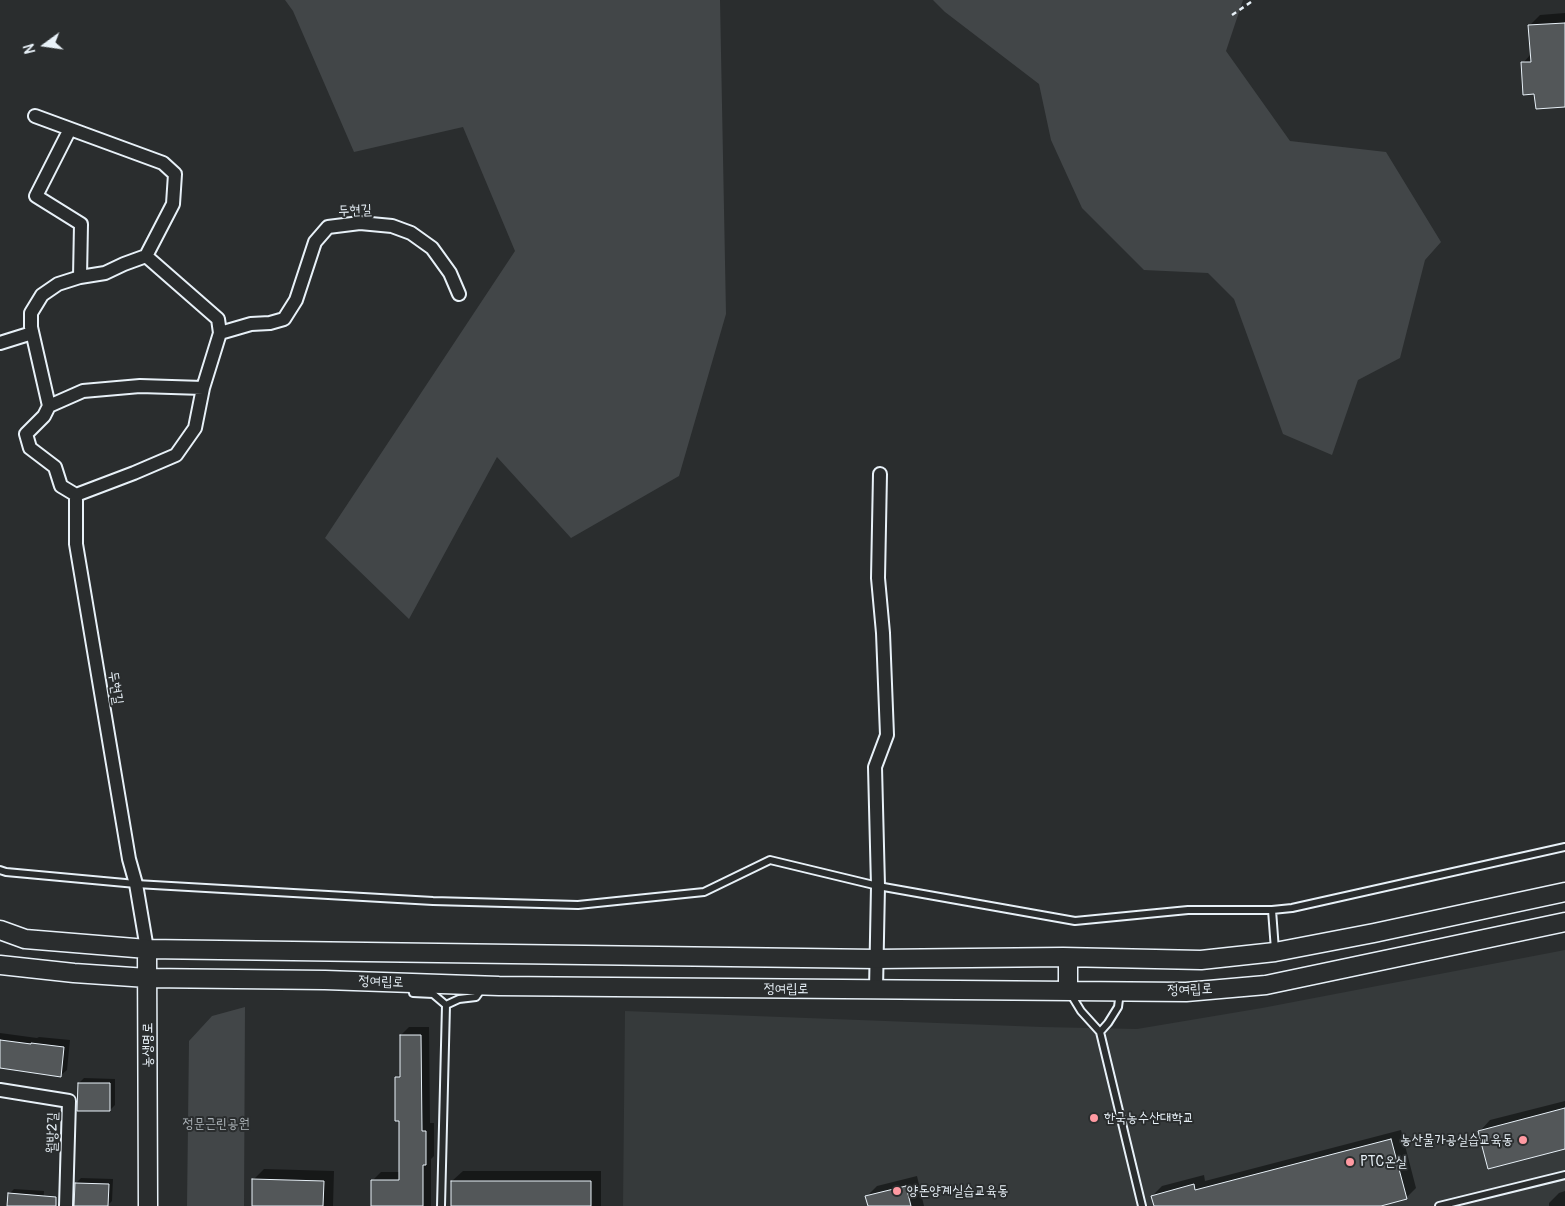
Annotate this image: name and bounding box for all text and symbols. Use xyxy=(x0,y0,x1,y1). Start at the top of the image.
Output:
north arrow xyxy=(20,20,70,70)
text: N xyxy=(21,42,39,55)
street label: 두현길 xyxy=(338,202,372,220)
street label: 두현길 xyxy=(104,670,126,706)
street label: 정여립로 xyxy=(358,973,404,991)
street label: 정여립로 xyxy=(763,981,809,997)
street label: 정여립로 xyxy=(1167,981,1213,999)
street label: 농생명로 xyxy=(140,1022,156,1068)
place label: 한국농수산대학교 xyxy=(1104,1110,1194,1126)
street label: 월방2길 xyxy=(44,1112,62,1154)
marker: 한국농수산대학교 xyxy=(1088,1112,1100,1124)
park label: 정문근린공원 xyxy=(182,1116,250,1132)
place label: 농산물가공실습교육동 xyxy=(1400,1132,1513,1148)
marker: 농산물가공실습교육동 xyxy=(1517,1134,1529,1146)
place label: PTC온실 xyxy=(1360,1154,1407,1170)
marker: PTC온실 xyxy=(1344,1156,1356,1168)
place label: 양돈양계실습교육동 xyxy=(907,1183,1008,1199)
marker: 양돈양계실습교육동 xyxy=(891,1185,903,1197)

